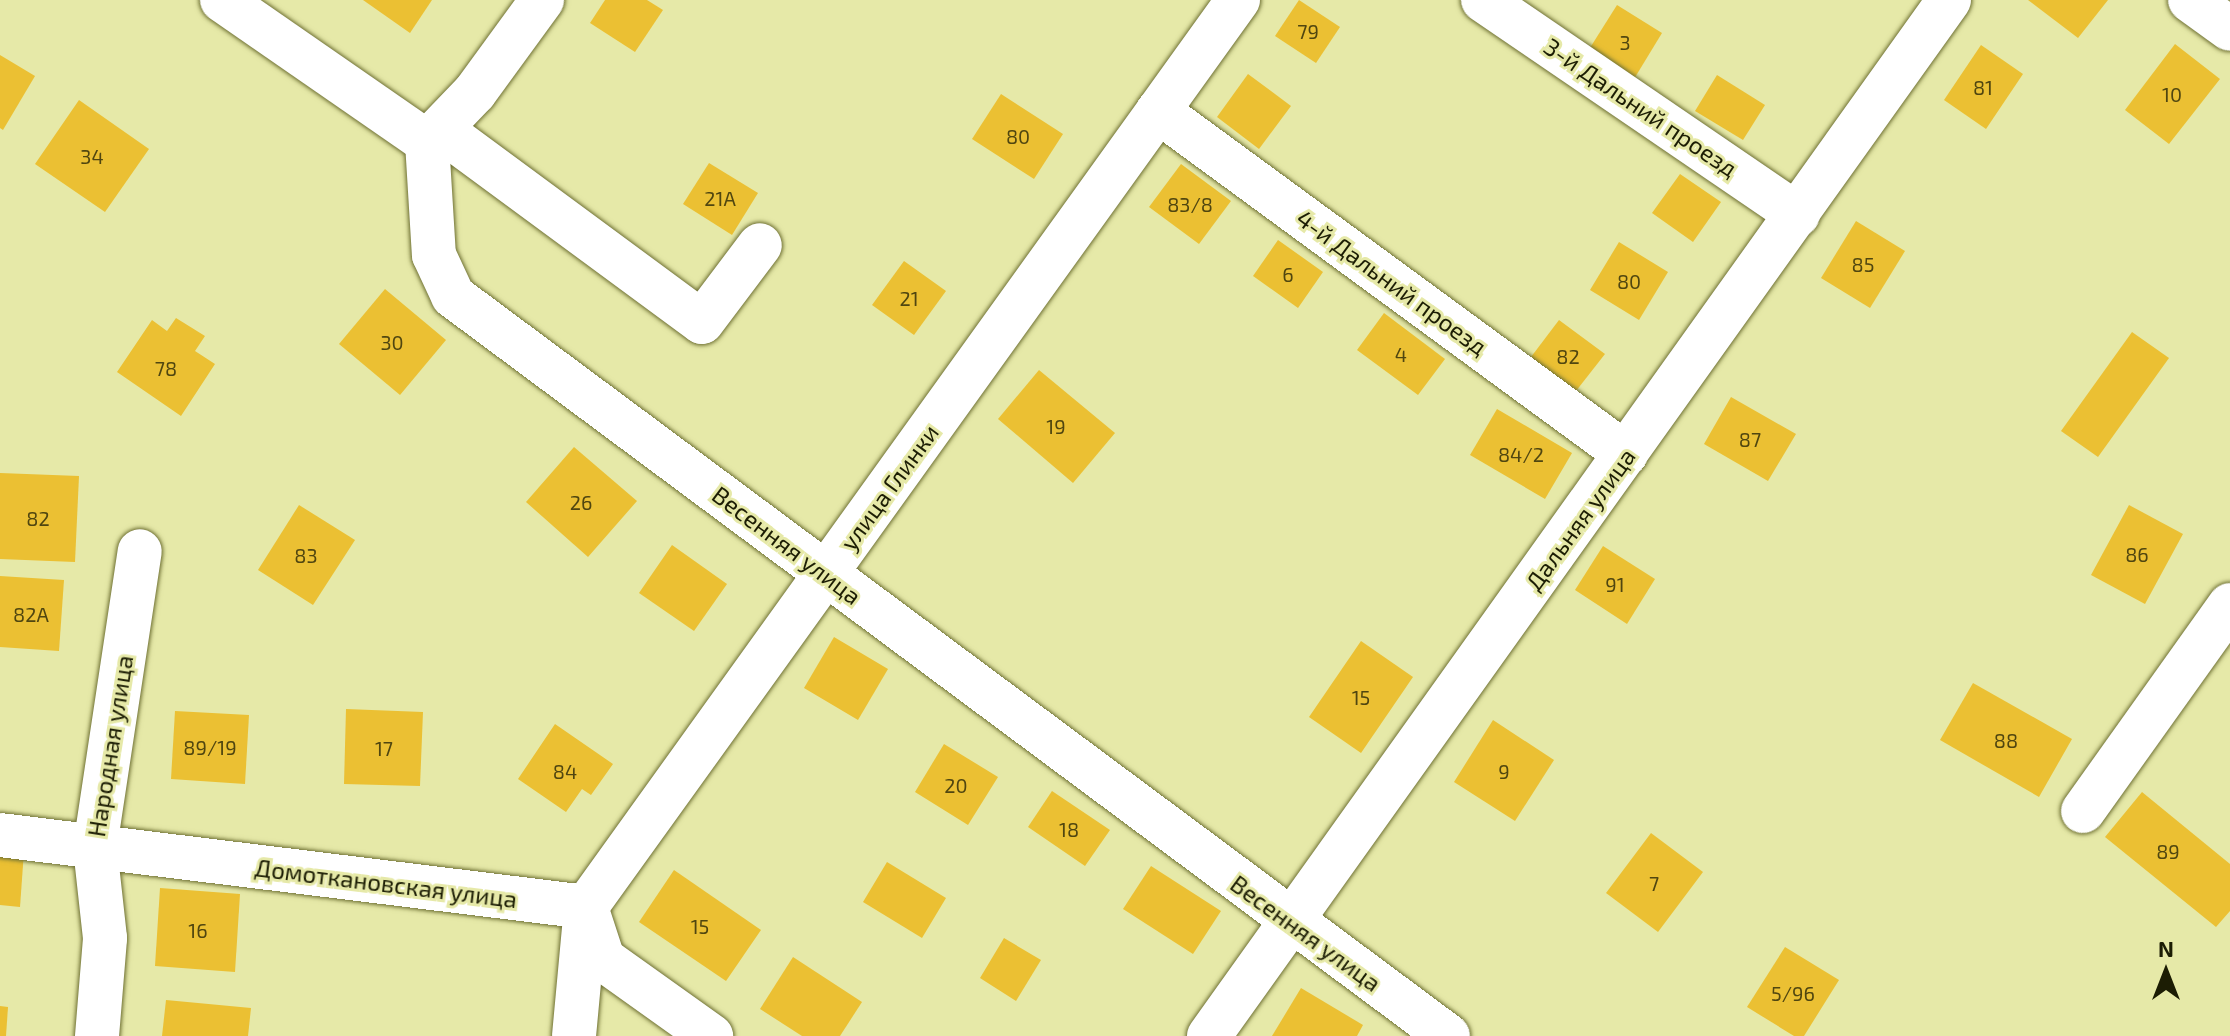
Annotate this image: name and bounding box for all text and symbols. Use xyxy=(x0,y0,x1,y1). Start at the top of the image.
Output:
house number: 79 xyxy=(1297,19,1319,43)
house number: 3 xyxy=(1619,30,1631,54)
street label: 3-й Дальний проезд xyxy=(1539,32,1743,182)
house number: 81 xyxy=(1973,75,1993,99)
house number: 10 xyxy=(2162,82,2182,106)
house number: 80 xyxy=(1006,124,1030,148)
house number: 34 xyxy=(80,144,104,168)
house number: 21А xyxy=(704,186,736,210)
house number: 83/8 xyxy=(1167,192,1213,216)
street label: 4-й Дальний проезд xyxy=(1291,203,1493,361)
house number: 85 xyxy=(1852,252,1874,276)
house number: 6 xyxy=(1282,262,1294,286)
house number: 80 xyxy=(1617,269,1641,293)
house number: 21 xyxy=(899,286,919,310)
house number: 30 xyxy=(380,330,404,354)
house number: 4 xyxy=(1395,342,1407,366)
house number: 82 xyxy=(1556,344,1580,368)
house number: 78 xyxy=(155,356,177,380)
house number: 19 xyxy=(1046,414,1066,438)
street label: улица Глинки xyxy=(834,418,944,556)
house number: 87 xyxy=(1739,427,1761,451)
house number: 84/2 xyxy=(1498,442,1544,466)
street label: Дальняя улица xyxy=(1519,443,1641,595)
street label: Весенняя улица xyxy=(707,480,867,610)
house number: 26 xyxy=(570,490,592,514)
house number: 82 xyxy=(26,506,50,530)
house number: 86 xyxy=(2125,542,2149,566)
house number: 83 xyxy=(294,543,318,567)
house number: 91 xyxy=(1605,572,1625,596)
house number: 82А xyxy=(13,602,49,626)
street label: Народная улица xyxy=(81,653,139,839)
house number: 15 xyxy=(1352,685,1370,709)
house number: 88 xyxy=(1994,728,2018,752)
house number: 89/19 xyxy=(183,735,237,759)
house number: 17 xyxy=(375,736,393,760)
house number: 84 xyxy=(553,759,577,783)
house number: 9 xyxy=(1498,759,1510,783)
house number: 20 xyxy=(944,773,968,797)
house number: 18 xyxy=(1059,817,1079,841)
house number: 89 xyxy=(2156,839,2180,863)
street label: Домоткановская улица xyxy=(253,853,519,913)
street label: Весенняя улица xyxy=(1225,869,1387,997)
house number: 7 xyxy=(1649,871,1659,895)
house number: 15 xyxy=(691,914,709,938)
house number: 16 xyxy=(188,918,208,942)
north arrow xyxy=(2126,932,2206,1012)
text: N xyxy=(2158,935,2174,961)
house number: 5/96 xyxy=(1771,981,1815,1005)

